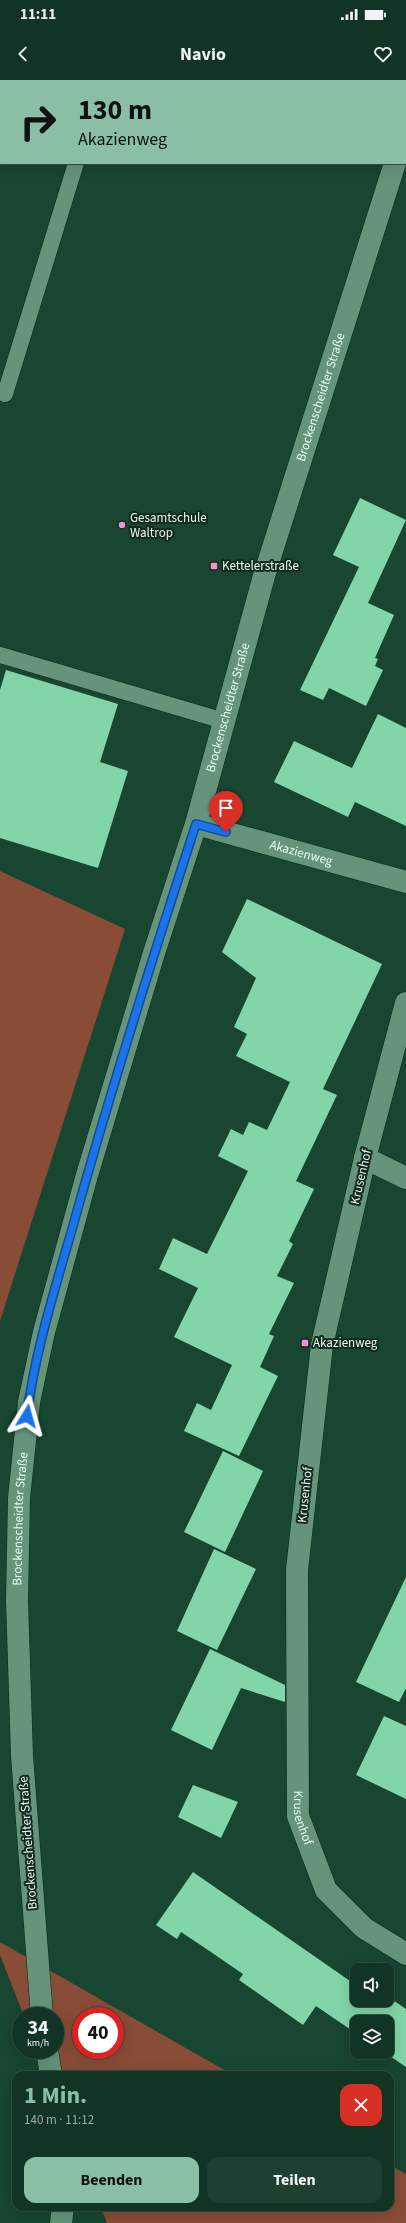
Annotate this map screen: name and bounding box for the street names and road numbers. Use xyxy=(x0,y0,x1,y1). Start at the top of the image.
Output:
street label: Brockenscheidter Straße xyxy=(292,331,349,464)
street label: Brockenscheidter Straße xyxy=(202,641,254,774)
street label: Akazienweg xyxy=(268,836,335,870)
street label: Krusenhof xyxy=(346,1147,376,1206)
street label: Brockenscheidter Straße xyxy=(8,1451,33,1586)
street label: Krusenhof xyxy=(293,1465,317,1524)
street label: Brockenscheidter Straße xyxy=(14,1776,42,1910)
street label: Krusenhof xyxy=(289,1790,318,1849)

